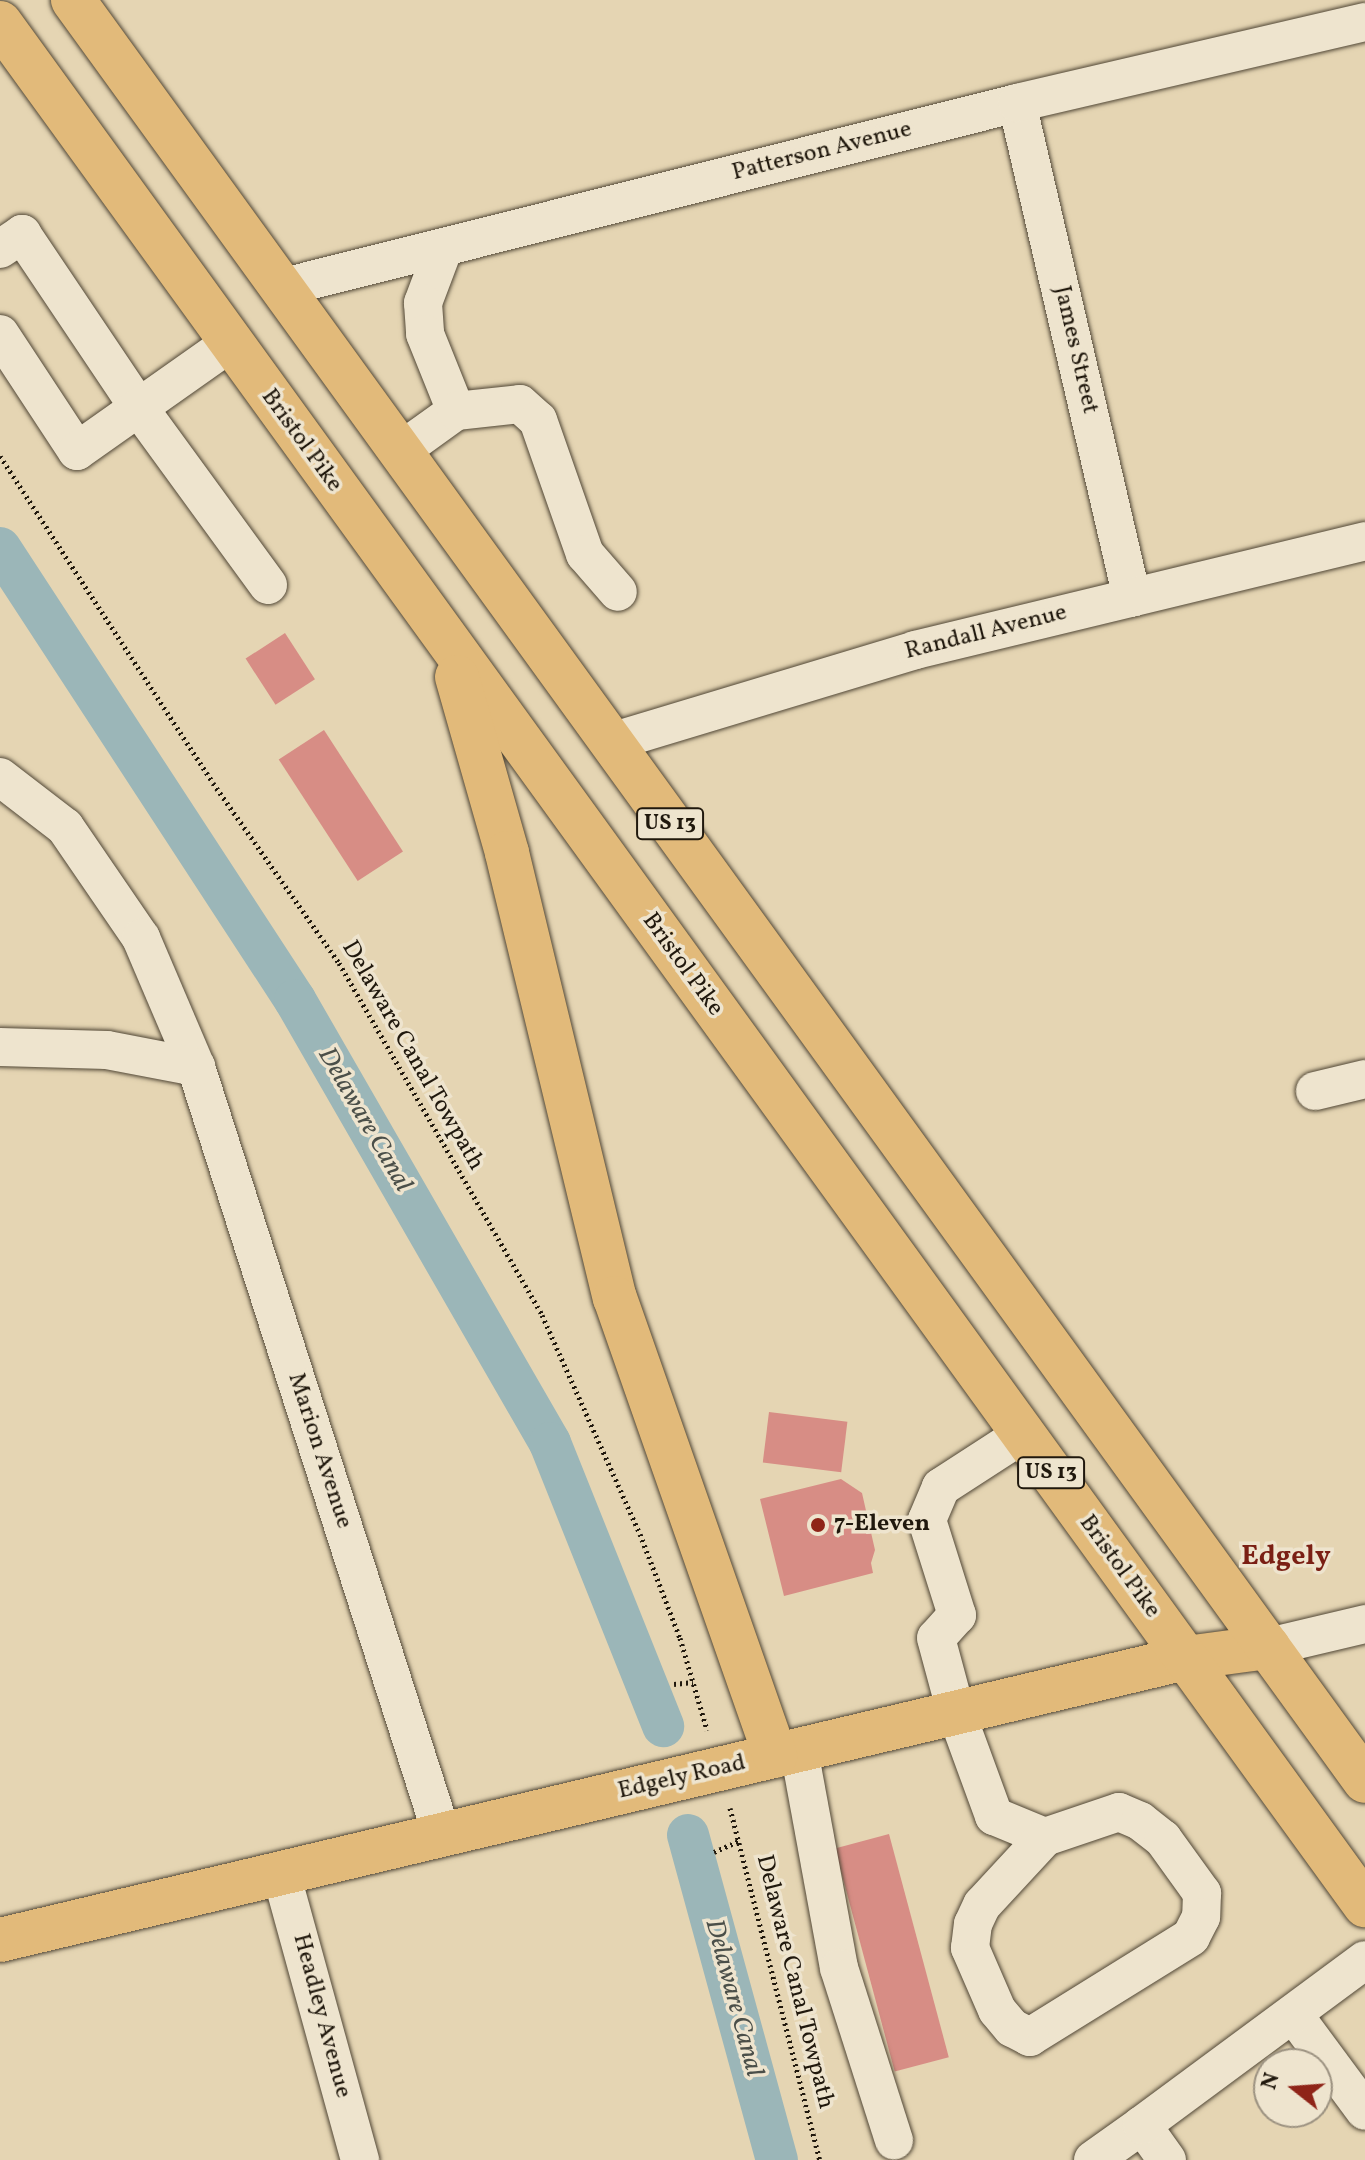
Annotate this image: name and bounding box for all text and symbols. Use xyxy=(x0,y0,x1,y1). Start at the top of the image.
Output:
street label: Patterson Avenue xyxy=(729,116,915,188)
street label: James Street xyxy=(1046,283,1104,417)
street label: Bristol Pike xyxy=(254,384,348,498)
street label: Randall Avenue xyxy=(902,599,1070,667)
road number: US 13 xyxy=(636,806,704,842)
street label: Bristol Pike xyxy=(635,908,729,1022)
street label: Delaware Canal Towpath xyxy=(334,936,490,1176)
water label: Delaware Canal xyxy=(310,1042,418,1198)
street label: Marion Avenue xyxy=(280,1370,358,1532)
road number: US 13 xyxy=(1017,1455,1085,1491)
street label: Bristol Pike xyxy=(1072,1510,1166,1624)
place label: 7-Eleven xyxy=(834,1511,930,1539)
marker: 7-Eleven xyxy=(809,1516,827,1534)
district label: Edgely xyxy=(1241,1540,1331,1574)
street label: Edgely Road xyxy=(615,1749,749,1807)
street label: Delaware Canal Towpath xyxy=(748,1852,840,2112)
water label: Delaware Canal xyxy=(697,1916,769,2080)
street label: Headley Avenue xyxy=(285,1930,357,2102)
north arrow xyxy=(1253,2048,1333,2128)
text: N xyxy=(1254,2069,1289,2094)

